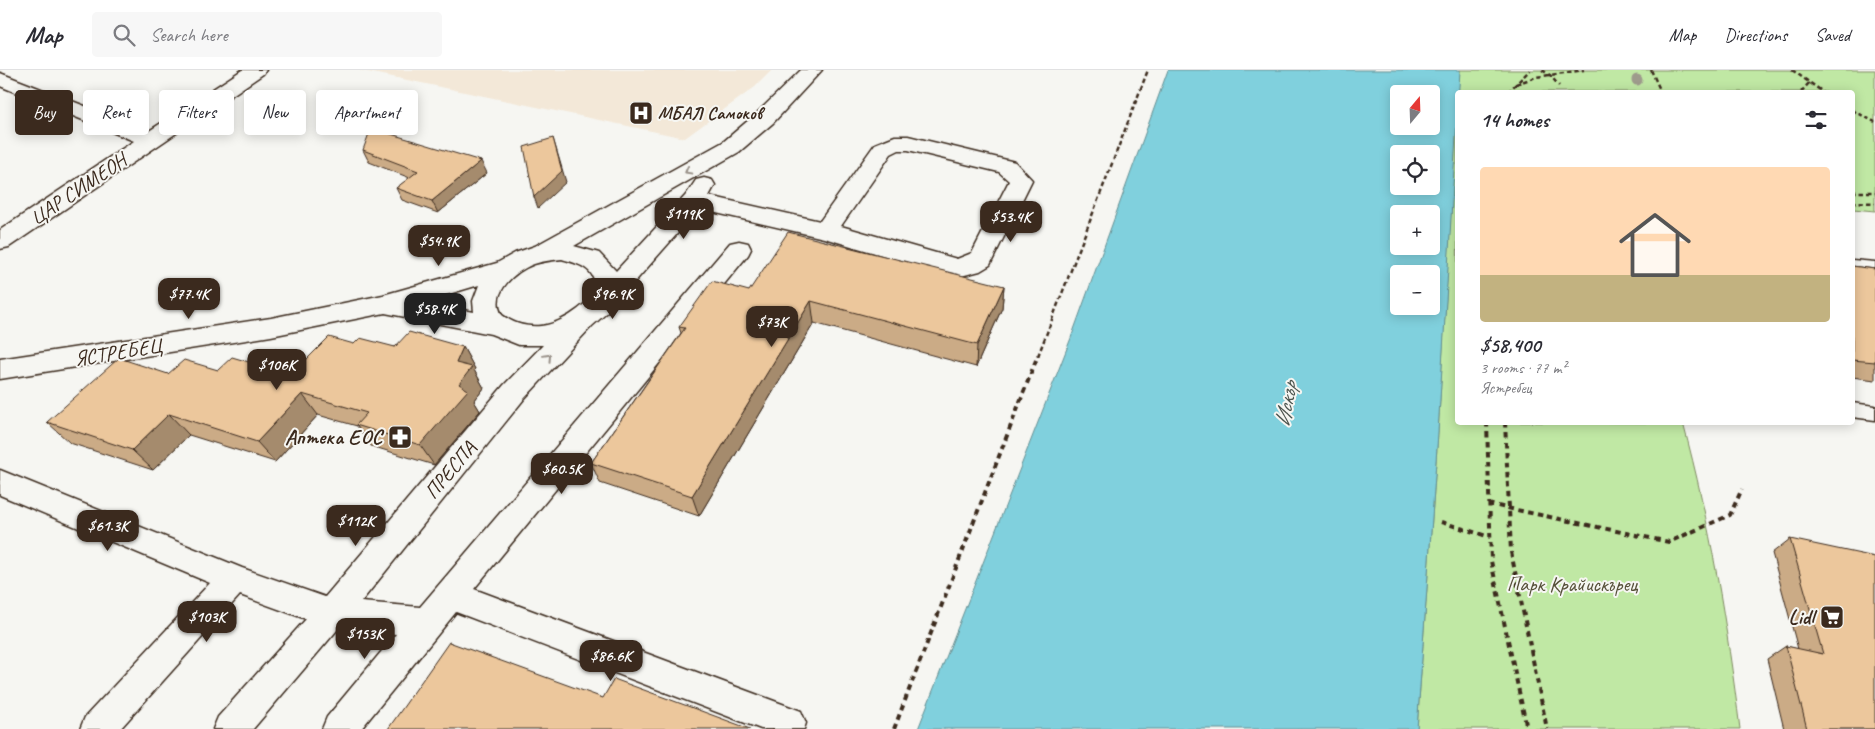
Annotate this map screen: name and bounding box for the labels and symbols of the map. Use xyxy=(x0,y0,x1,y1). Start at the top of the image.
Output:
north arrow xyxy=(1390,85,1440,135)
hospital icon: МБАЛ Самоков xyxy=(628,100,654,126)
place label: МБАЛ Самоков xyxy=(658,102,766,124)
street label: ЦАР СИМЕОН xyxy=(25,145,134,231)
one-way arrow xyxy=(685,165,694,175)
pin: $119K xyxy=(649,198,719,240)
pin: $53.4K xyxy=(970,200,1052,243)
pin: $54.9K xyxy=(398,224,480,267)
pin: $77.4K xyxy=(148,278,230,320)
pin: $96.9K xyxy=(572,278,654,320)
pin: $58.4K xyxy=(394,292,476,335)
pin: $73K xyxy=(742,306,802,348)
street label: ЯСТРЕБЕЦ xyxy=(72,332,166,372)
pin: $106K xyxy=(242,348,312,391)
one-way arrow xyxy=(542,354,551,363)
water label: Искър xyxy=(1268,377,1304,429)
place label: Аптека ЕОС xyxy=(285,424,385,450)
pharmacy icon: Аптека ЕОС xyxy=(387,424,413,450)
street label: ПРЕСПА xyxy=(418,435,482,504)
pin: $60.5K xyxy=(521,452,603,495)
pin: $112K xyxy=(321,504,391,547)
pin: $61.3K xyxy=(67,510,149,552)
park label: Парк Крайискърец xyxy=(1507,571,1638,597)
pin: $103K xyxy=(172,600,242,643)
place label: Lidl xyxy=(1789,604,1818,630)
supermarket icon: Lidl xyxy=(1819,604,1845,630)
pin: $153K xyxy=(330,618,400,660)
pin: $86.6K xyxy=(570,640,652,682)

